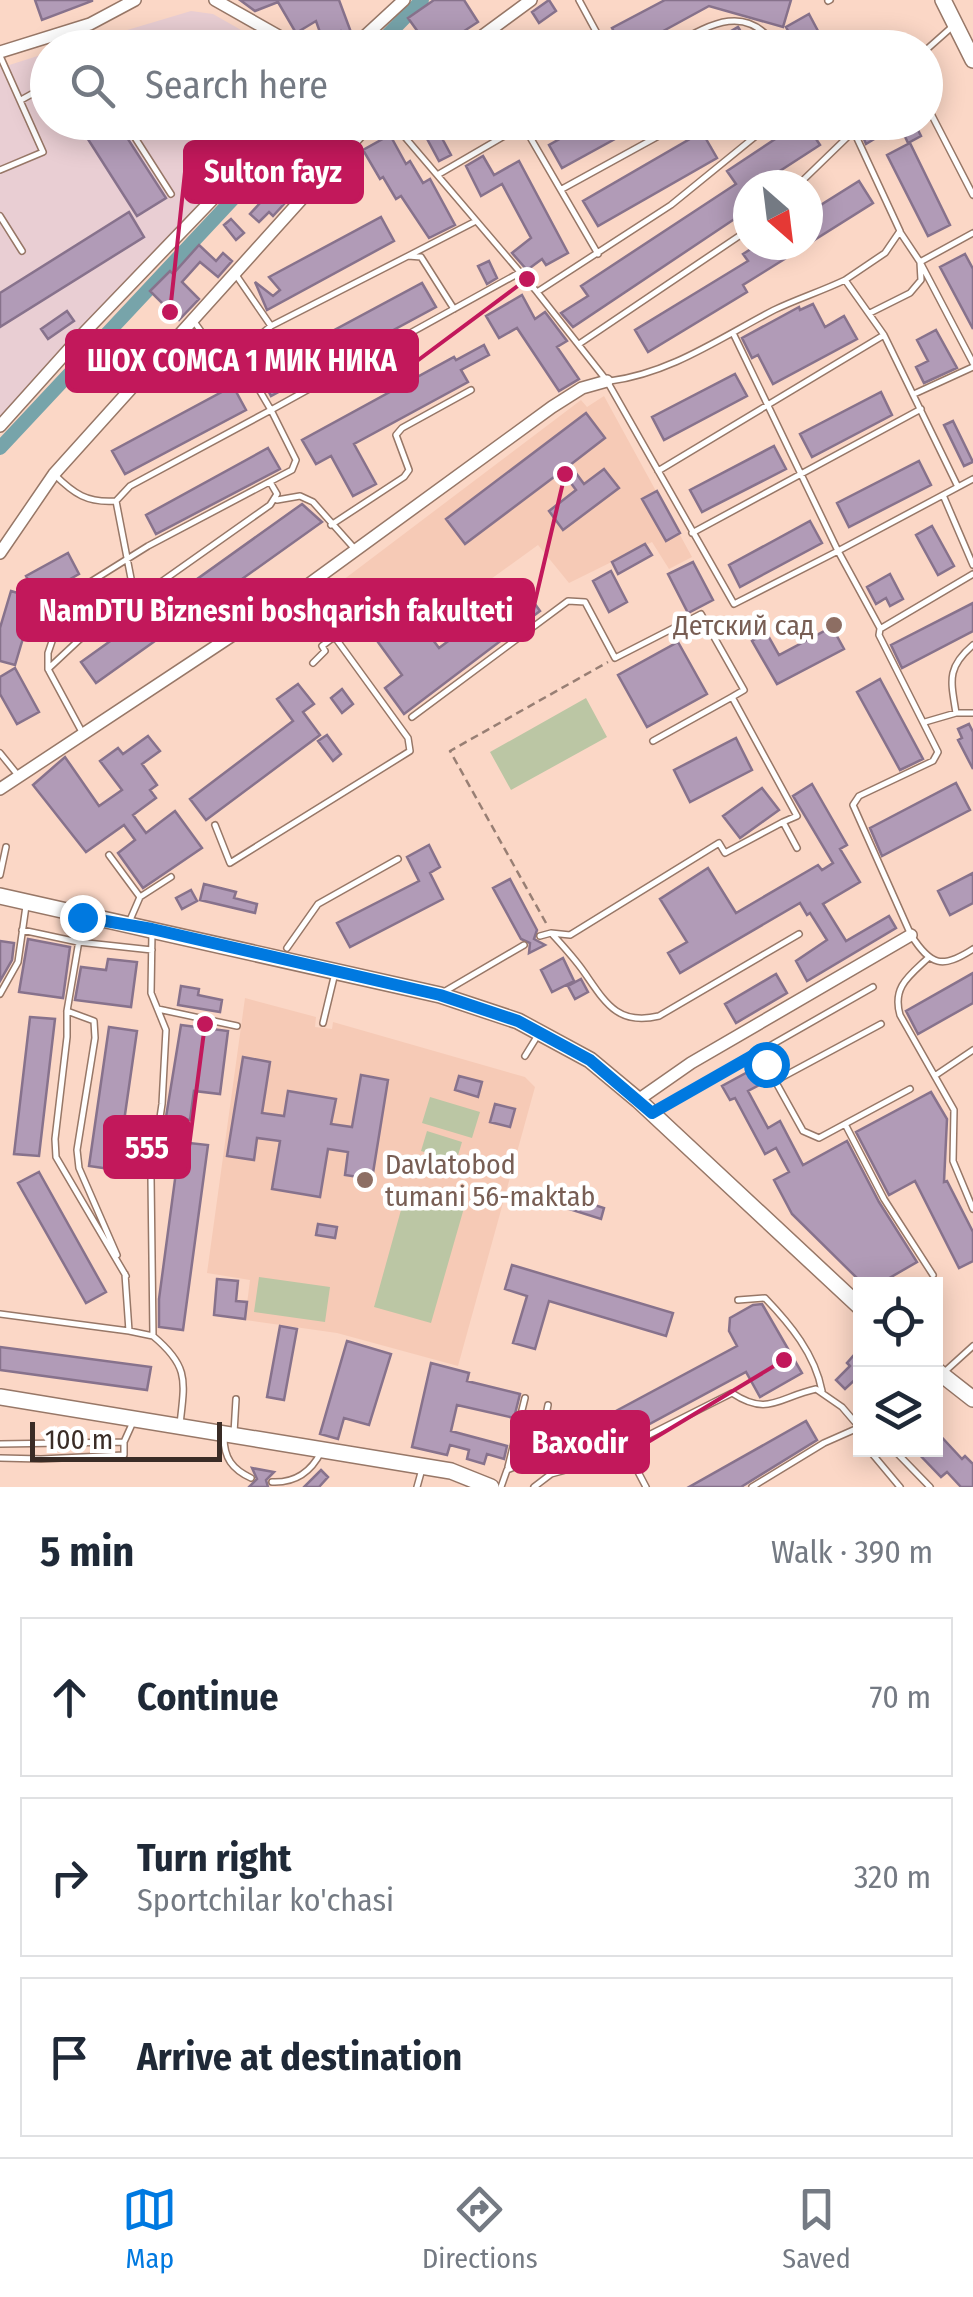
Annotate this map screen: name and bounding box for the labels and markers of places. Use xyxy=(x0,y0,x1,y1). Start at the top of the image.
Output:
callout: Sulton fayz xyxy=(185,142,362,202)
callout: ШОХ СОМСА 1 МИК НИКА xyxy=(67,331,417,391)
callout: NamDTU Biznesni boshqarish fakulteti xyxy=(18,580,533,640)
place label: Детский сад xyxy=(672,609,814,642)
marker: Детский сад xyxy=(823,614,845,636)
callout: 555 xyxy=(105,1117,189,1177)
place label: Davlatobod tumani 56-maktab xyxy=(385,1148,595,1213)
marker: Davlatobod tumani 56-maktab xyxy=(354,1169,376,1191)
callout: Baxodir xyxy=(512,1412,648,1472)

